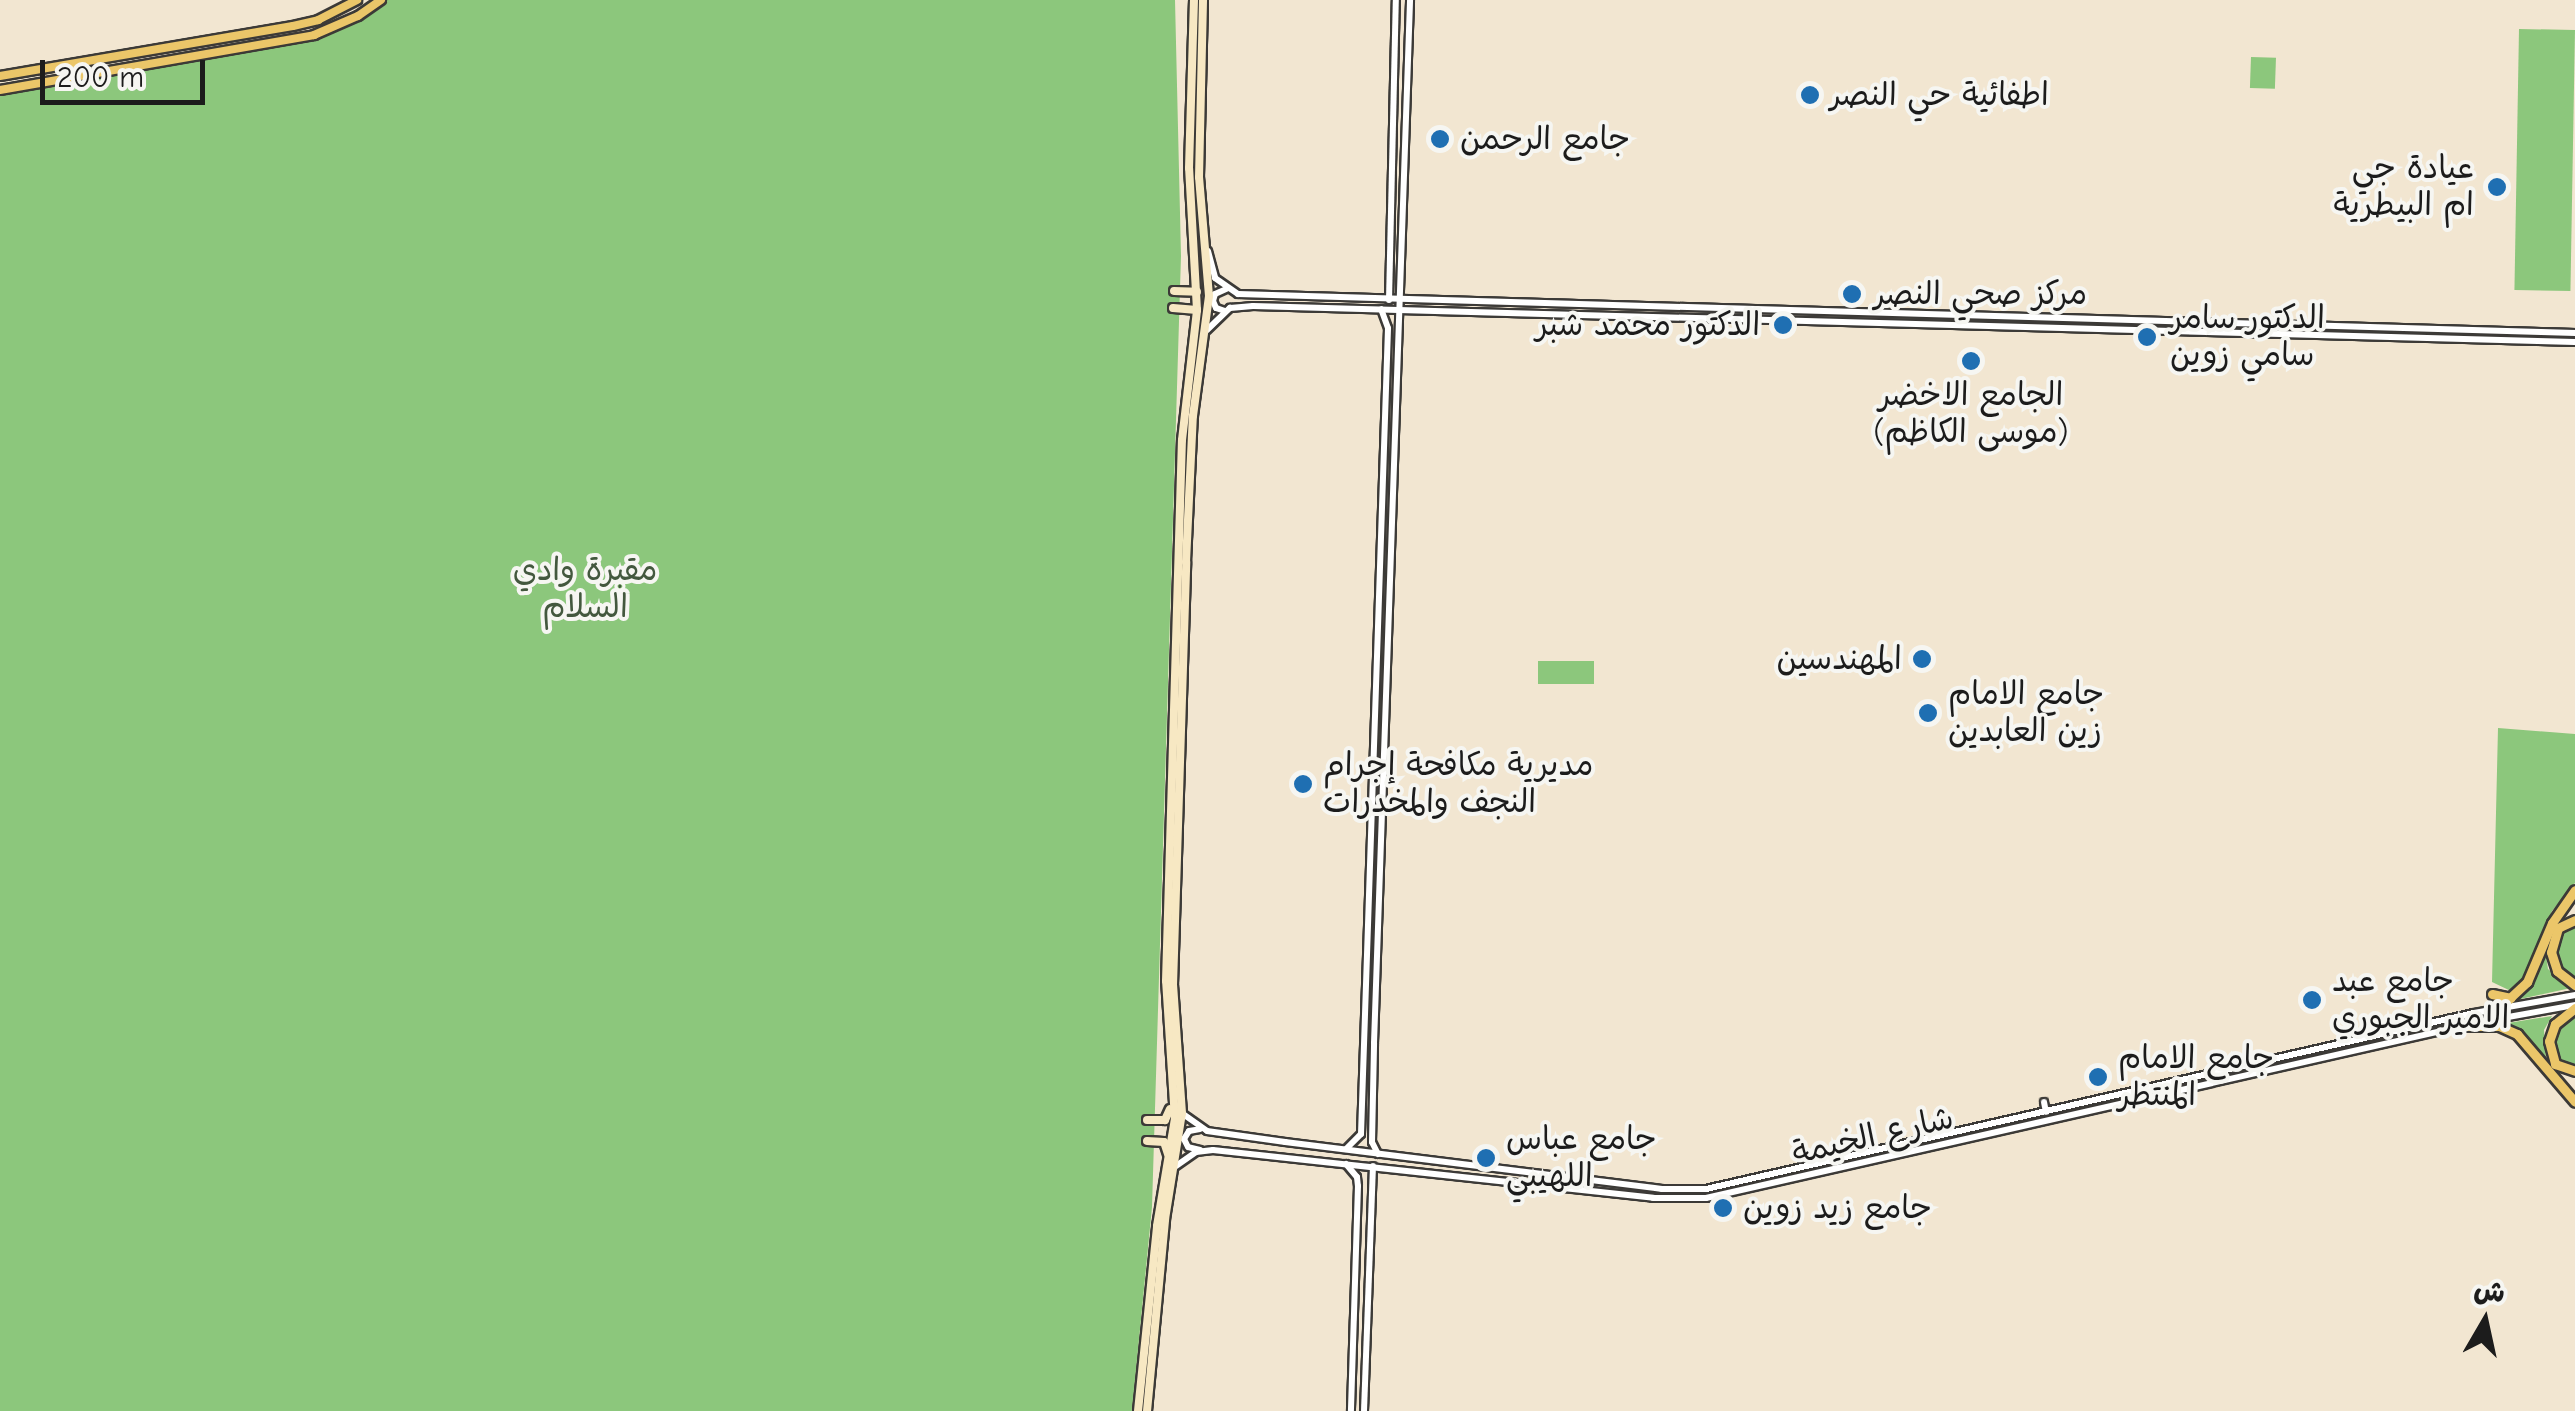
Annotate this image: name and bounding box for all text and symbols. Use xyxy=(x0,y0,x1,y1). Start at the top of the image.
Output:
scale bar xyxy=(45,40,210,102)
text: 200 m xyxy=(57,60,144,95)
place label: اطفائية حي النصر xyxy=(1830,76,2049,114)
marker: اطفائية حي النصر xyxy=(1799,84,1821,106)
place label: جامع الرحمن xyxy=(1460,120,1630,158)
marker: جامع الرحمن xyxy=(1429,128,1451,150)
place label: عيادة جي ام البيطرية xyxy=(2334,150,2474,225)
marker: عيادة جي ام البيطرية xyxy=(2484,174,2510,200)
place label: مركز صحي النصر xyxy=(1874,275,2087,313)
marker: مركز صحي النصر xyxy=(1839,281,1865,307)
place label: الدكتور سامر سامي زوين xyxy=(2170,300,2325,375)
place label: الدكتور محمد شبر xyxy=(1535,306,1760,344)
marker: الدكتور محمد شبر xyxy=(1770,312,1796,338)
marker: الدكتور سامر سامي زوين xyxy=(2134,324,2160,350)
marker: الجامع الاخضر (موسى الكاظم) xyxy=(1960,350,1982,372)
place label: الجامع الاخضر (موسى الكاظم) xyxy=(1873,377,2069,452)
park label: مقبرة وادي السلام xyxy=(513,552,657,627)
place label: المهندسين xyxy=(1776,640,1902,678)
marker: المهندسين xyxy=(1911,648,1933,670)
place label: جامع الامام زين العابدين xyxy=(1948,676,2104,751)
marker: جامع الامام زين العابدين xyxy=(1917,702,1939,724)
place label: مديرية مكافحة إجرام النجف والمخدرات xyxy=(1323,747,1593,822)
marker: مديرية مكافحة إجرام النجف والمخدرات xyxy=(1292,773,1314,795)
place label: جامع عبد الامير الجبوري xyxy=(2332,963,2509,1038)
marker: جامع عبد الامير الجبوري xyxy=(2301,989,2323,1011)
place label: جامع الامام المنتظر xyxy=(2118,1040,2274,1115)
marker: جامع الامام المنتظر xyxy=(2087,1066,2109,1088)
street label: شارع الخيمة xyxy=(1789,1099,1957,1173)
place label: جامع عباس اللهيبي xyxy=(1506,1121,1657,1196)
marker: جامع عباس اللهيبي xyxy=(1475,1147,1497,1169)
place label: جامع زيد زوين xyxy=(1743,1189,1932,1227)
marker: جامع زيد زوين xyxy=(1712,1197,1734,1219)
north arrow xyxy=(2435,1271,2535,1371)
text: ش xyxy=(2472,1273,2507,1310)

